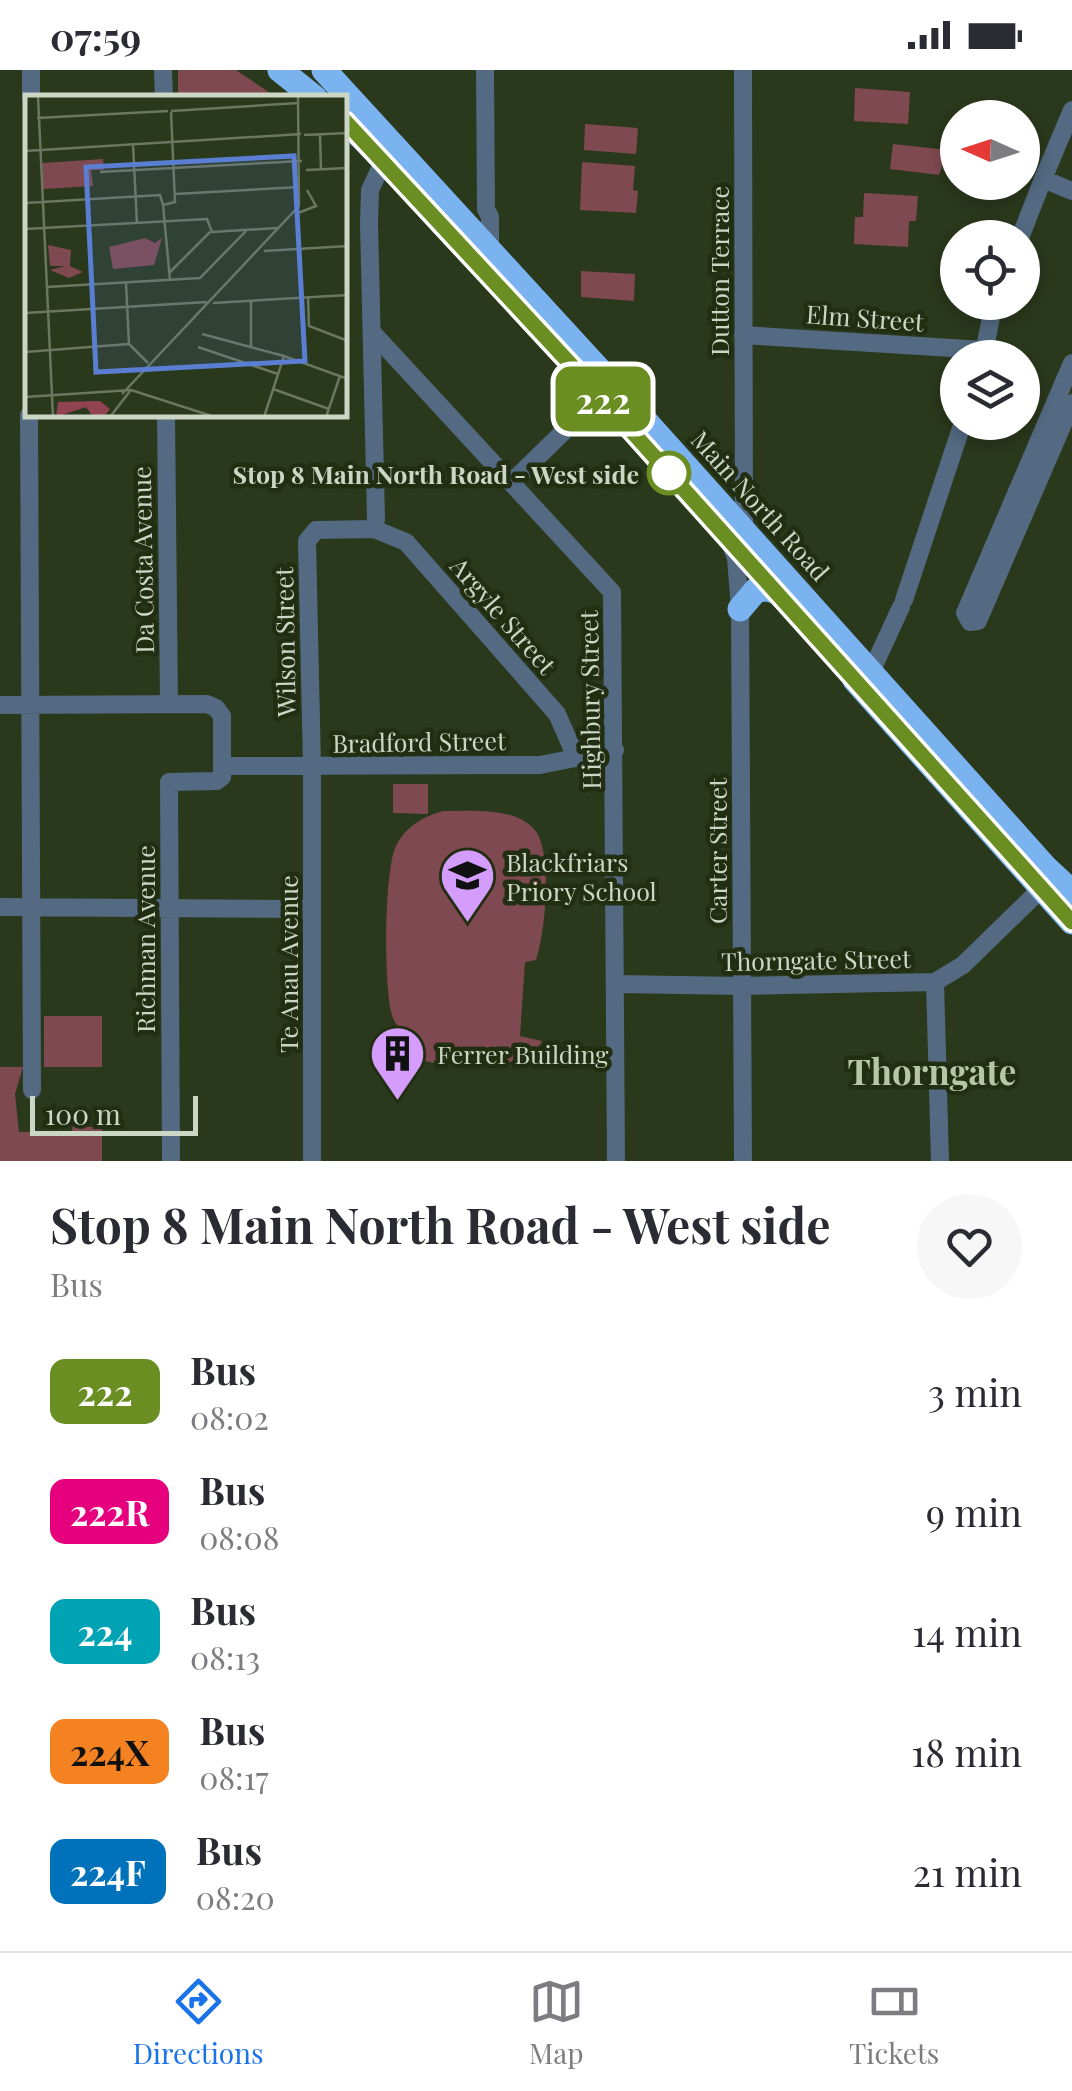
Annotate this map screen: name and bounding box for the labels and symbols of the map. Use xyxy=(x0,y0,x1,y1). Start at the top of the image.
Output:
inset map xyxy=(25,95,348,418)
north arrow xyxy=(940,100,1040,200)
street label: Dutton Terrace xyxy=(702,186,735,356)
street label: Elm Street xyxy=(805,296,926,338)
line badge: 222 xyxy=(546,366,660,432)
street label: Main North Road xyxy=(685,423,837,587)
marker: Stop 8 Main North Road - West side xyxy=(648,452,690,494)
place label: Stop 8 Main North Road - West side xyxy=(233,457,639,490)
street label: Da Costa Avenue xyxy=(124,466,160,654)
street label: Argyle Street xyxy=(443,549,565,681)
street label: Wilson Street xyxy=(266,566,302,718)
street label: Highbury Street xyxy=(571,609,607,790)
street label: Bradford Street xyxy=(332,723,507,759)
street label: Carter Street xyxy=(700,777,733,924)
street label: Richman Avenue xyxy=(128,845,161,1033)
school or university icon: Blackfriars Priory School xyxy=(437,845,497,924)
place label: Blackfriars Priory School xyxy=(506,845,657,907)
street label: Te Anau Avenue xyxy=(271,875,304,1053)
street label: Thorngate Street xyxy=(721,941,912,977)
building icon: Ferrer Building xyxy=(368,1023,428,1102)
place label: Ferrer Building xyxy=(437,1037,609,1070)
district label: Thorngate xyxy=(848,1047,1016,1094)
scale bar xyxy=(30,1091,198,1136)

